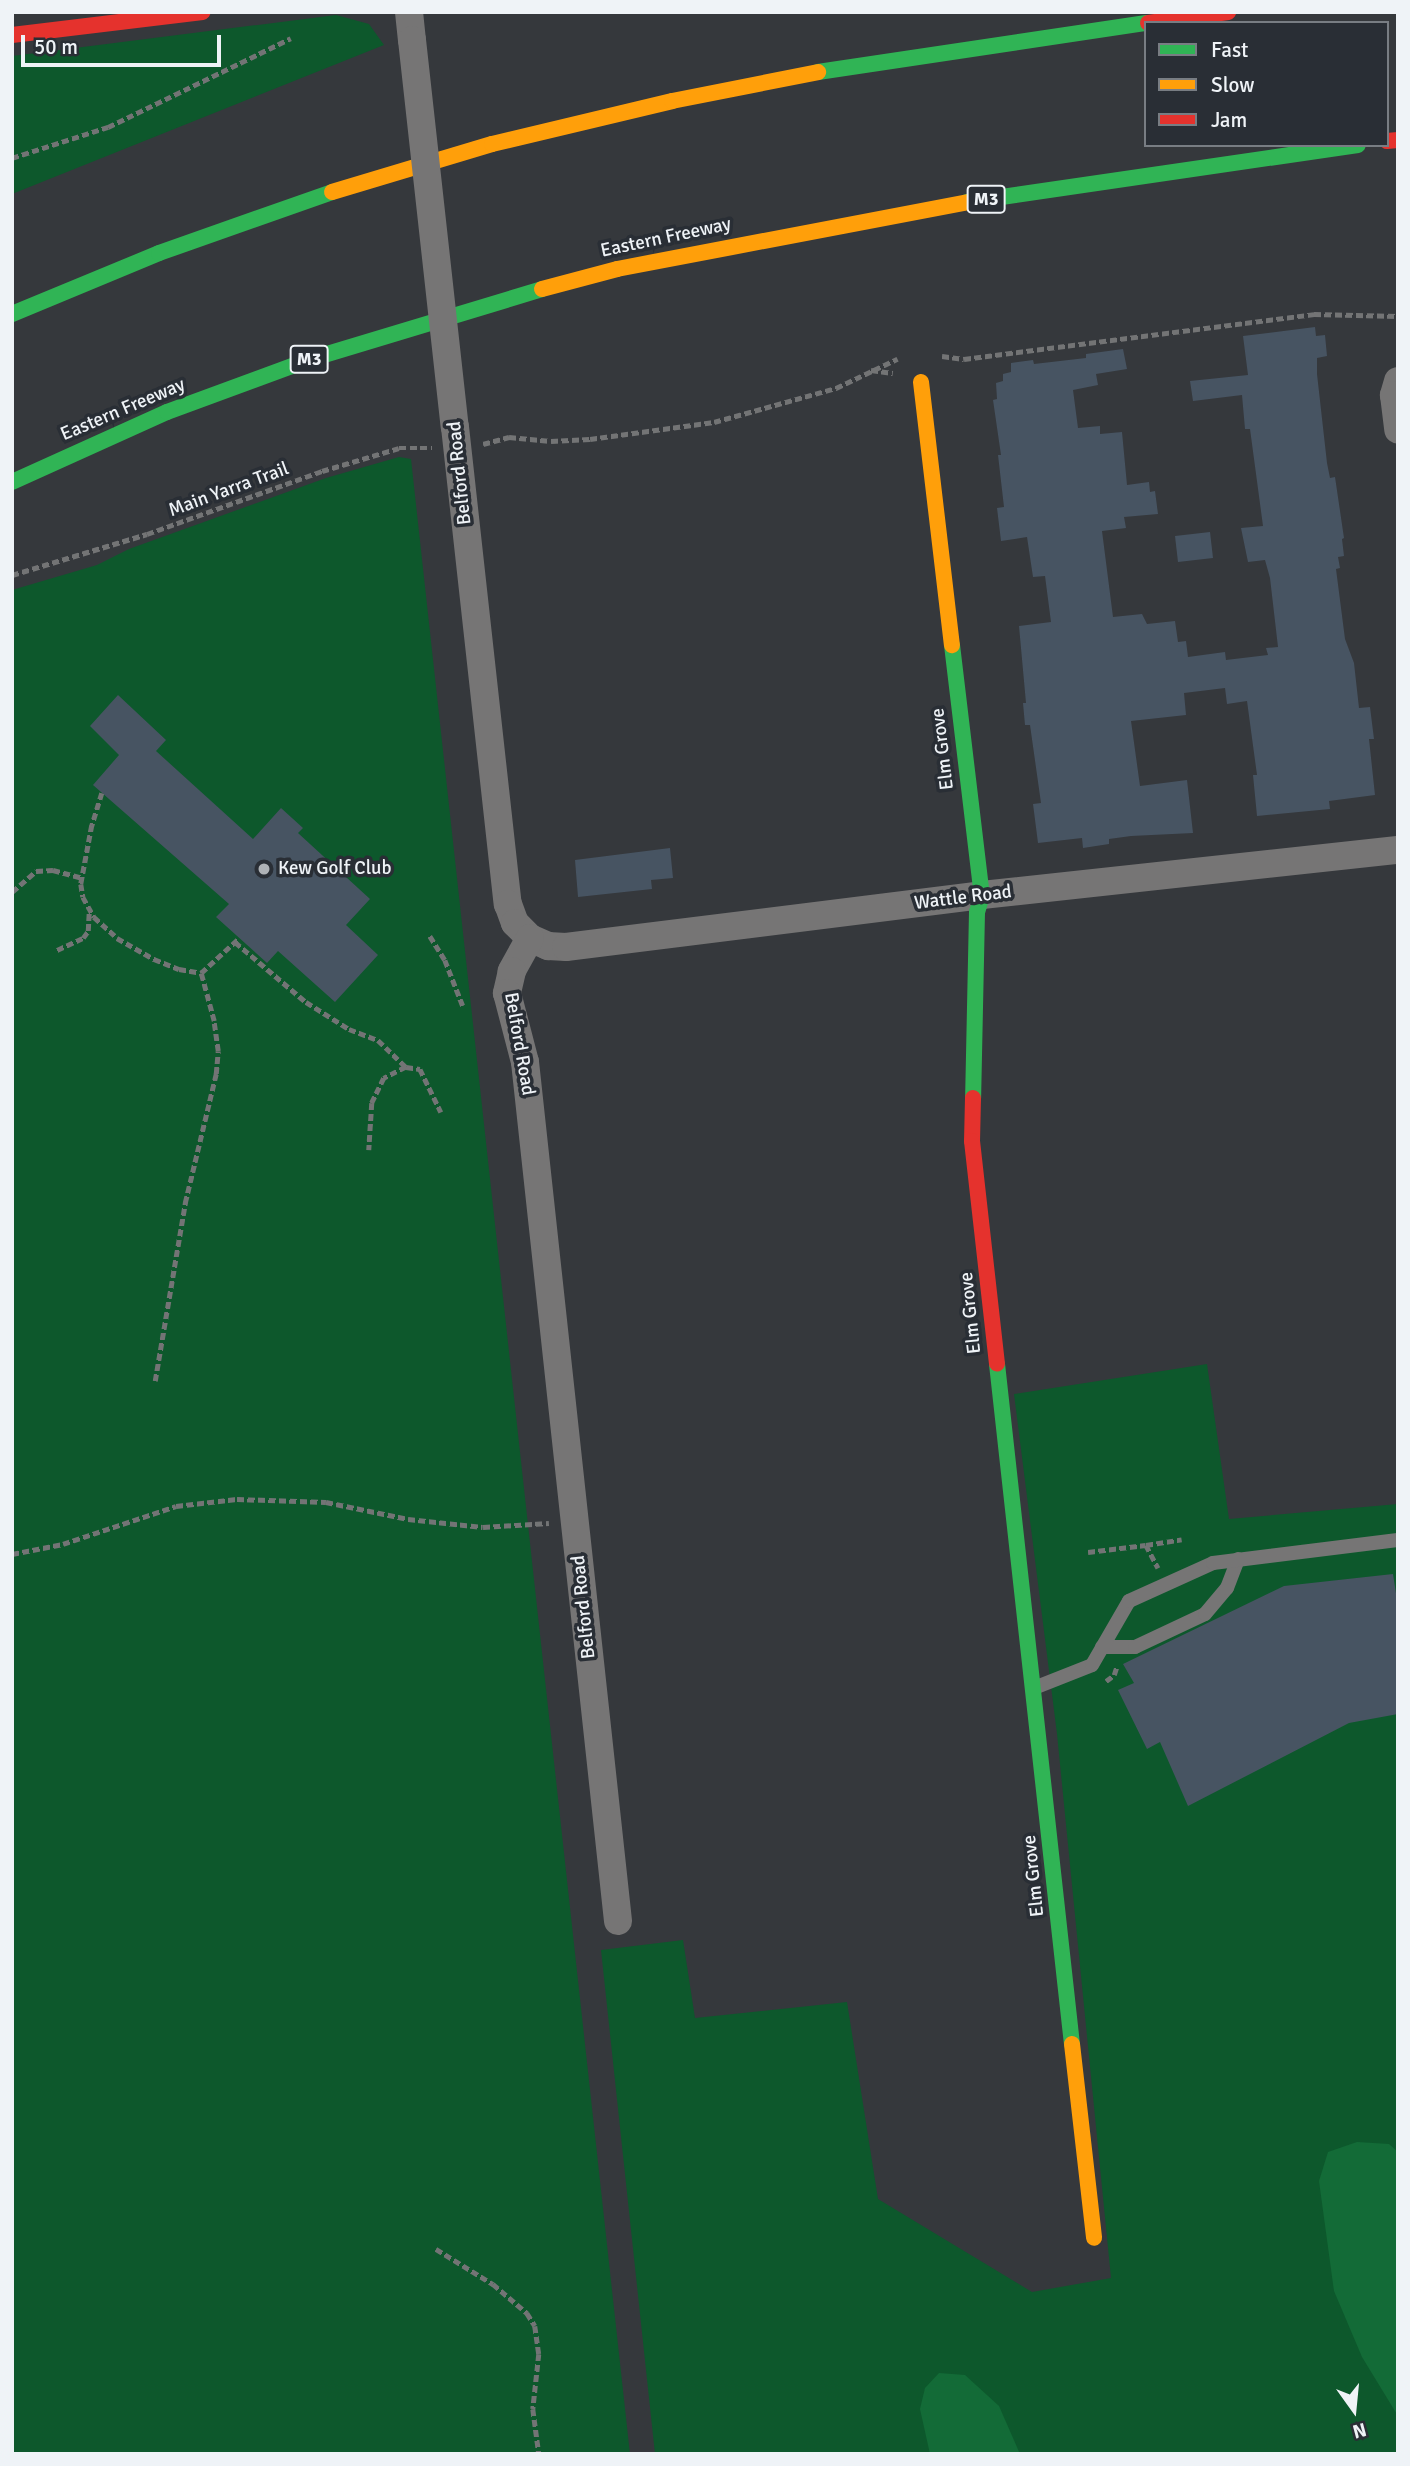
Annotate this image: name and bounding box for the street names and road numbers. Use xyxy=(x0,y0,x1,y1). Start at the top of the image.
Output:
road number: M3 xyxy=(965,184,1007,214)
street label: Eastern Freeway xyxy=(599,213,733,263)
road number: M3 xyxy=(288,344,330,374)
street label: Eastern Freeway xyxy=(57,374,189,446)
street label: Belford Road xyxy=(443,420,477,526)
street label: Main Yarra Trail xyxy=(166,458,292,522)
street label: Elm Grove xyxy=(927,707,959,791)
street label: Wattle Road xyxy=(913,881,1013,915)
street label: Belford Road xyxy=(499,991,539,1097)
street label: Elm Grove xyxy=(955,1271,987,1355)
street label: Belford Road xyxy=(567,1554,601,1660)
street label: Elm Grove xyxy=(1018,1834,1050,1918)

